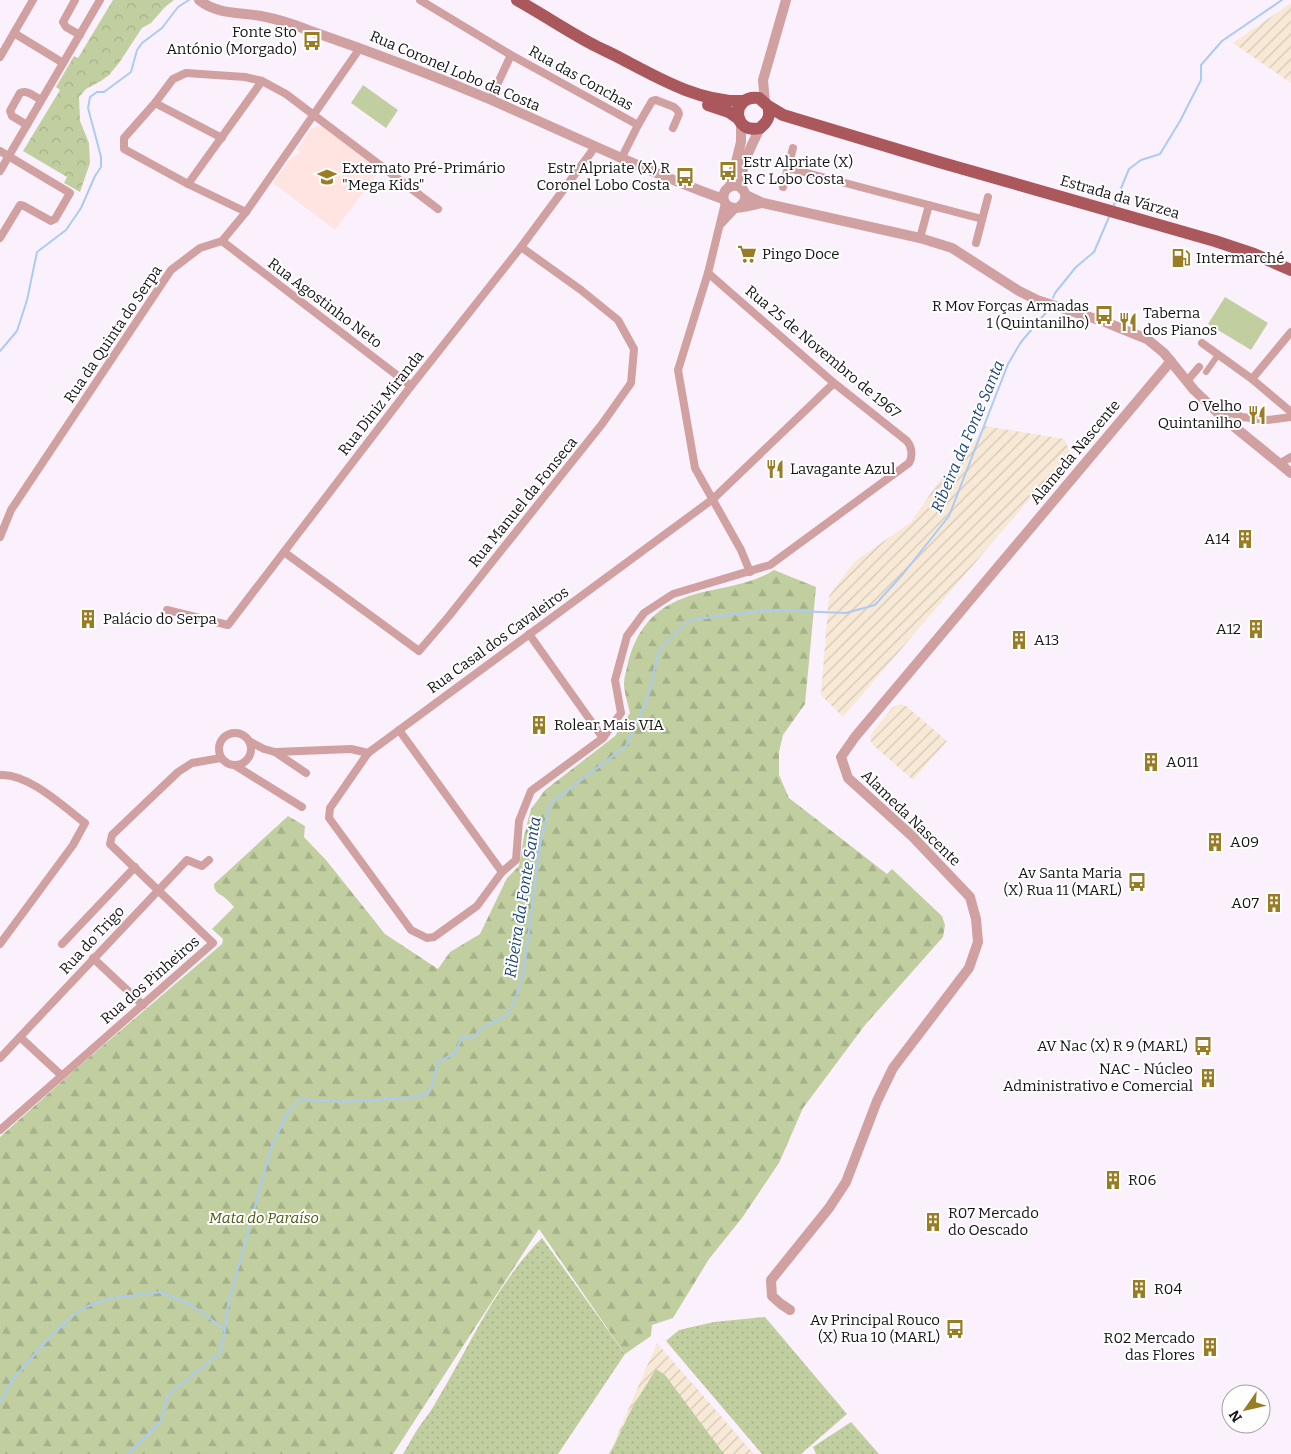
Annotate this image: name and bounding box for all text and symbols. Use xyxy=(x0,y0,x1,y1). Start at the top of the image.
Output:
place label: Fonte Sto António (Morgado) xyxy=(166,23,297,58)
street label: Rua Coronel Lobo da Costa xyxy=(367,27,543,115)
bus stop icon: Fonte Sto António (Morgado) xyxy=(301,30,323,52)
street label: Rua das Conchas xyxy=(526,42,636,114)
place label: Estr Alpriate (X) R C Lobo Costa xyxy=(743,153,853,188)
place label: Externato Pré-Primário "Mega Kids" xyxy=(342,159,505,194)
place label: Estr Alpriate (X) R Coronel Lobo Costa xyxy=(537,159,670,194)
bus stop icon: Estr Alpriate (X) R C Lobo Costa xyxy=(717,160,739,182)
school or university icon: Externato Pré-Primário "Mega Kids" xyxy=(316,166,338,188)
bus stop icon: Estr Alpriate (X) R Coronel Lobo Costa xyxy=(674,166,696,188)
street label: Estrada da Várzea xyxy=(1058,171,1182,223)
supermarket icon: Pingo Doce xyxy=(736,243,758,265)
place label: Pingo Doce xyxy=(762,245,840,263)
fuel station icon: Intermarché xyxy=(1170,247,1192,269)
place label: Intermarché xyxy=(1196,249,1284,267)
street label: Rua Agostinho Neto xyxy=(264,254,386,352)
street label: Rua da Quinta do Serpa xyxy=(60,262,166,406)
street label: Rua 25 de Novembro de 1967 xyxy=(742,282,905,423)
place label: R Mov Forças Armadas 1 (Quintanilho) xyxy=(932,297,1089,332)
bus stop icon: R Mov Forças Armadas 1 (Quintanilho) xyxy=(1093,304,1115,326)
place label: Taberna dos Pianos xyxy=(1143,304,1217,339)
restaurant icon: Taberna dos Pianos xyxy=(1117,311,1139,333)
street label: Rua Diniz Miranda xyxy=(335,347,427,459)
water label: Ribeira da Fonte Santa xyxy=(927,357,1008,515)
street label: Alameda Nascente xyxy=(1026,396,1124,508)
place label: O Velho Quintanilho xyxy=(1158,397,1242,432)
restaurant icon: O Velho Quintanilho xyxy=(1246,404,1268,426)
street label: Rua Manuel da Fonseca xyxy=(465,433,581,571)
restaurant icon: Lavagante Azul xyxy=(764,458,786,480)
place label: Lavagante Azul xyxy=(790,460,895,478)
building icon: A14 xyxy=(1234,528,1256,550)
place label: A14 xyxy=(1205,530,1230,548)
street label: Rua Casal dos Cavaleiros xyxy=(424,583,572,697)
building icon: Palácio do Serpa xyxy=(77,608,99,630)
place label: Palácio do Serpa xyxy=(103,610,217,628)
building icon: A12 xyxy=(1245,618,1267,640)
place label: A12 xyxy=(1216,620,1241,638)
building icon: A13 xyxy=(1008,629,1030,651)
place label: A13 xyxy=(1034,631,1059,649)
building icon: Rolear Mais VIA xyxy=(528,714,550,736)
place label: Rolear Mais VIA xyxy=(554,716,664,734)
building icon: A011 xyxy=(1140,751,1162,773)
place label: A011 xyxy=(1166,753,1198,771)
street label: Alameda Nascente xyxy=(858,766,964,870)
water label: Ribeira da Fonte Santa xyxy=(500,815,545,979)
building icon: A09 xyxy=(1204,831,1226,853)
place label: A09 xyxy=(1230,833,1259,851)
place label: Av Santa Maria (X) Rua 11 (MARL) xyxy=(1003,864,1122,899)
bus stop icon: Av Santa Maria (X) Rua 11 (MARL) xyxy=(1126,871,1148,893)
building icon: A07 xyxy=(1263,892,1285,914)
place label: A07 xyxy=(1231,894,1259,912)
street label: Rua do Trigo xyxy=(56,902,128,978)
street label: Rua dos Pinheiros xyxy=(97,932,203,1028)
bus stop icon: AV Nac (X) R 9 (MARL) xyxy=(1192,1035,1214,1057)
place label: AV Nac (X) R 9 (MARL) xyxy=(1037,1037,1188,1055)
place label: NAC - Núcleo Administrativo e Comercial xyxy=(1003,1060,1193,1095)
building icon: NAC - Núcleo Administrativo e Comercial xyxy=(1197,1067,1219,1089)
building icon: R06 xyxy=(1102,1169,1124,1191)
place label: R06 xyxy=(1128,1171,1156,1189)
place label: R07 Mercado do Oescado xyxy=(948,1204,1039,1239)
park label: Mata do Paraíso xyxy=(209,1209,319,1227)
building icon: R07 Mercado do Oescado xyxy=(922,1211,944,1233)
building icon: R04 xyxy=(1128,1278,1150,1300)
place label: R04 xyxy=(1154,1280,1182,1298)
place label: Av Principal Rouco (X) Rua 10 (MARL) xyxy=(810,1311,940,1346)
bus stop icon: Av Principal Rouco (X) Rua 10 (MARL) xyxy=(944,1318,966,1340)
place label: R02 Mercado das Flores xyxy=(1104,1329,1195,1364)
building icon: R02 Mercado das Flores xyxy=(1199,1336,1221,1358)
north arrow xyxy=(1221,1384,1271,1434)
text: N xyxy=(1225,1407,1246,1425)

